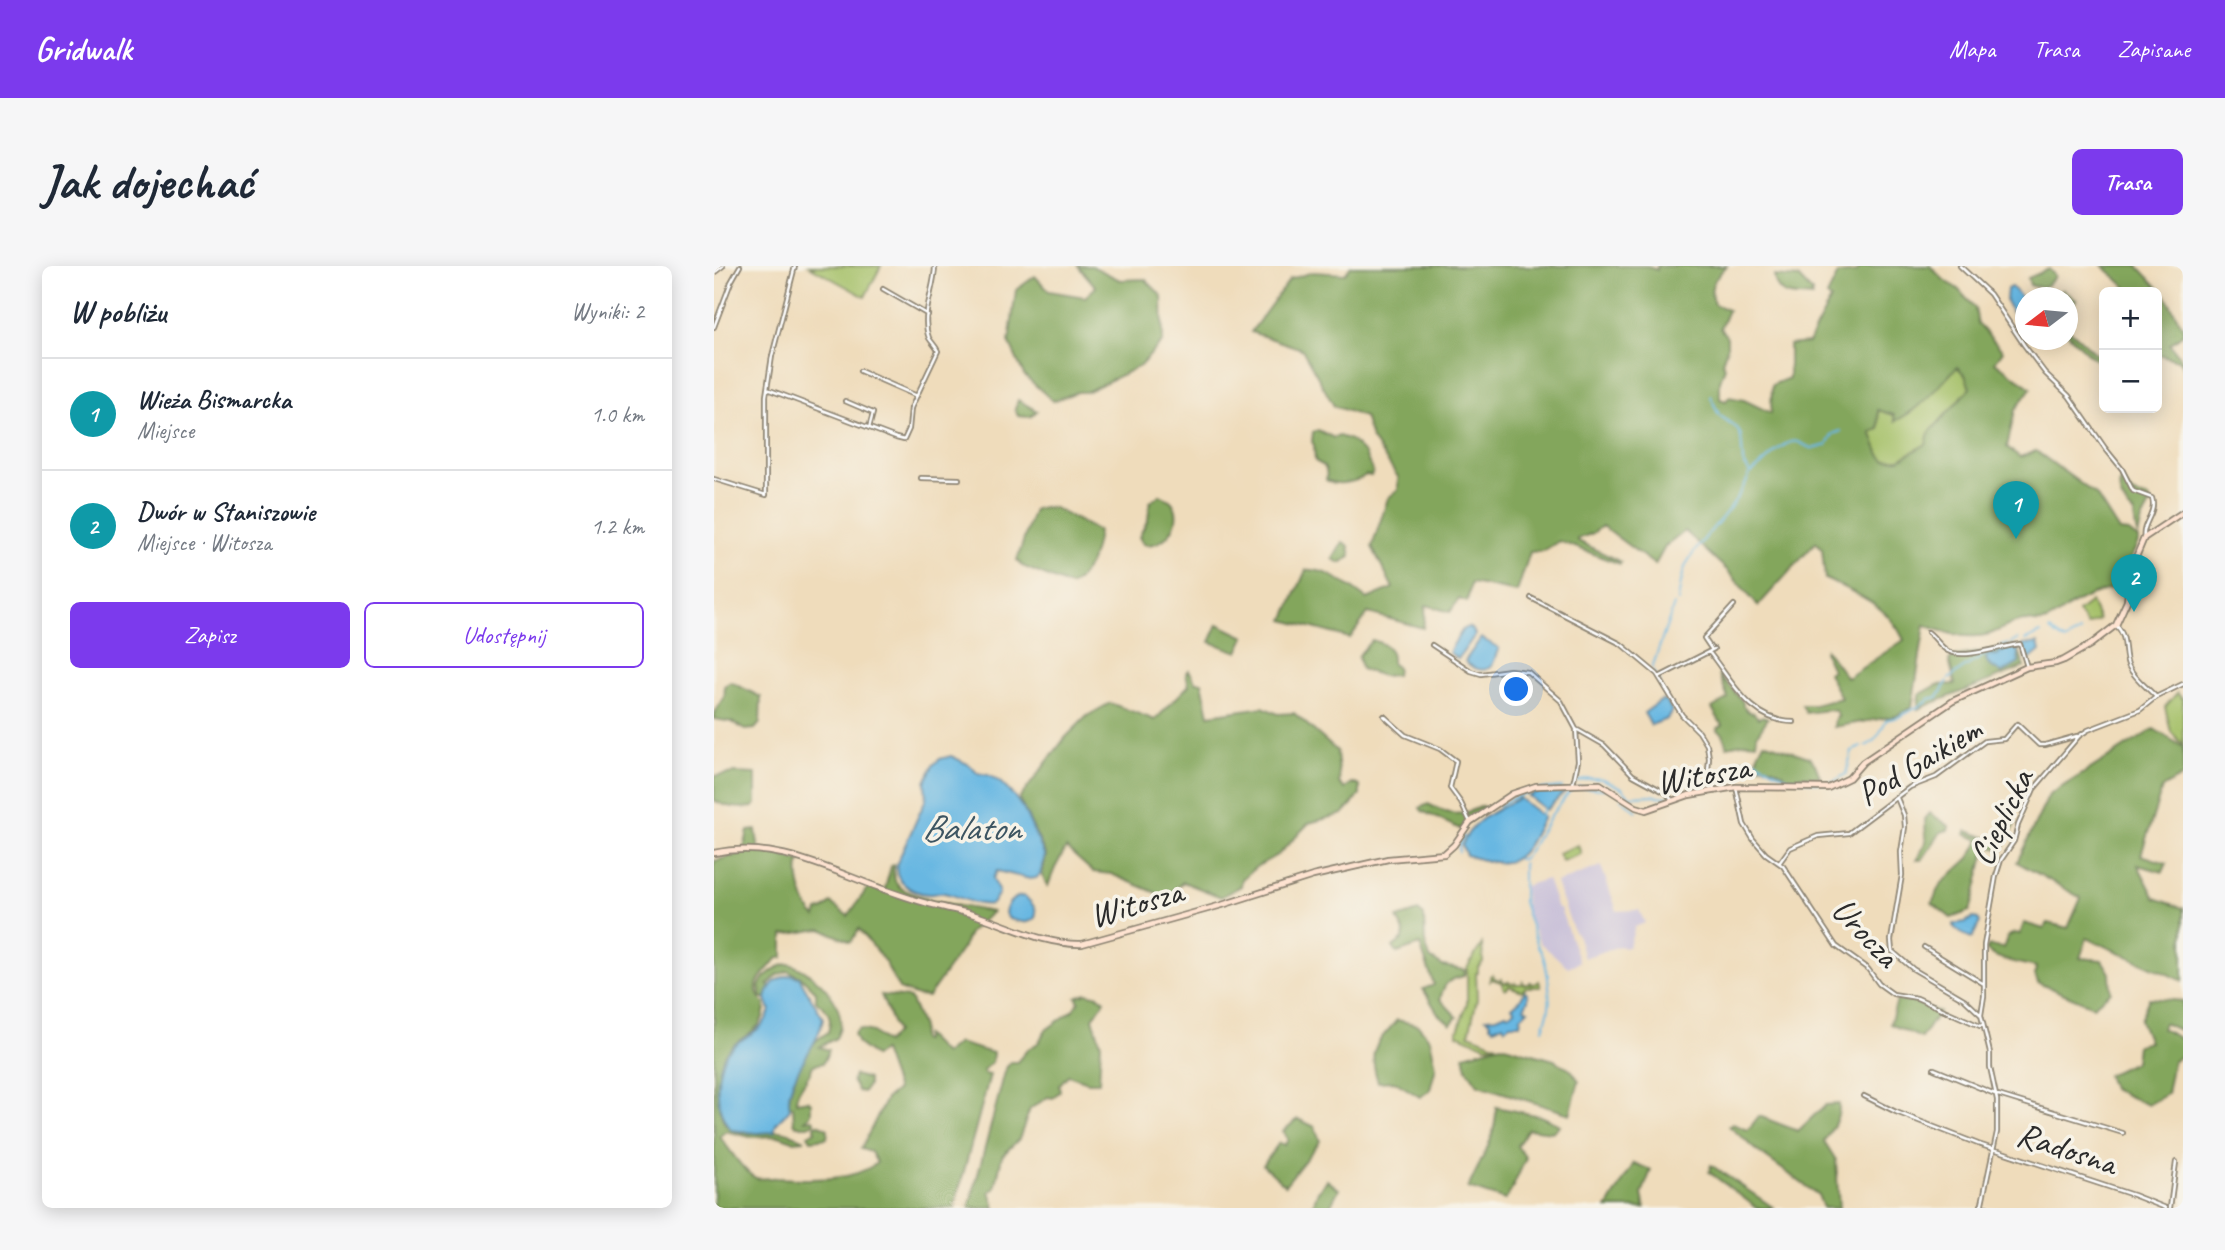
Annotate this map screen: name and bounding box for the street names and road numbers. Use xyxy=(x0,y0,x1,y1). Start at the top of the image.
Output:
street label: Pod Gaikiem xyxy=(1848,706,1991,816)
street label: Witosza xyxy=(1653,744,1756,805)
street label: Cieplicka xyxy=(1959,759,2045,873)
street label: Witosza xyxy=(1085,868,1190,938)
street label: Urocza xyxy=(1822,888,1911,978)
street label: Radosna xyxy=(2011,1111,2125,1186)

